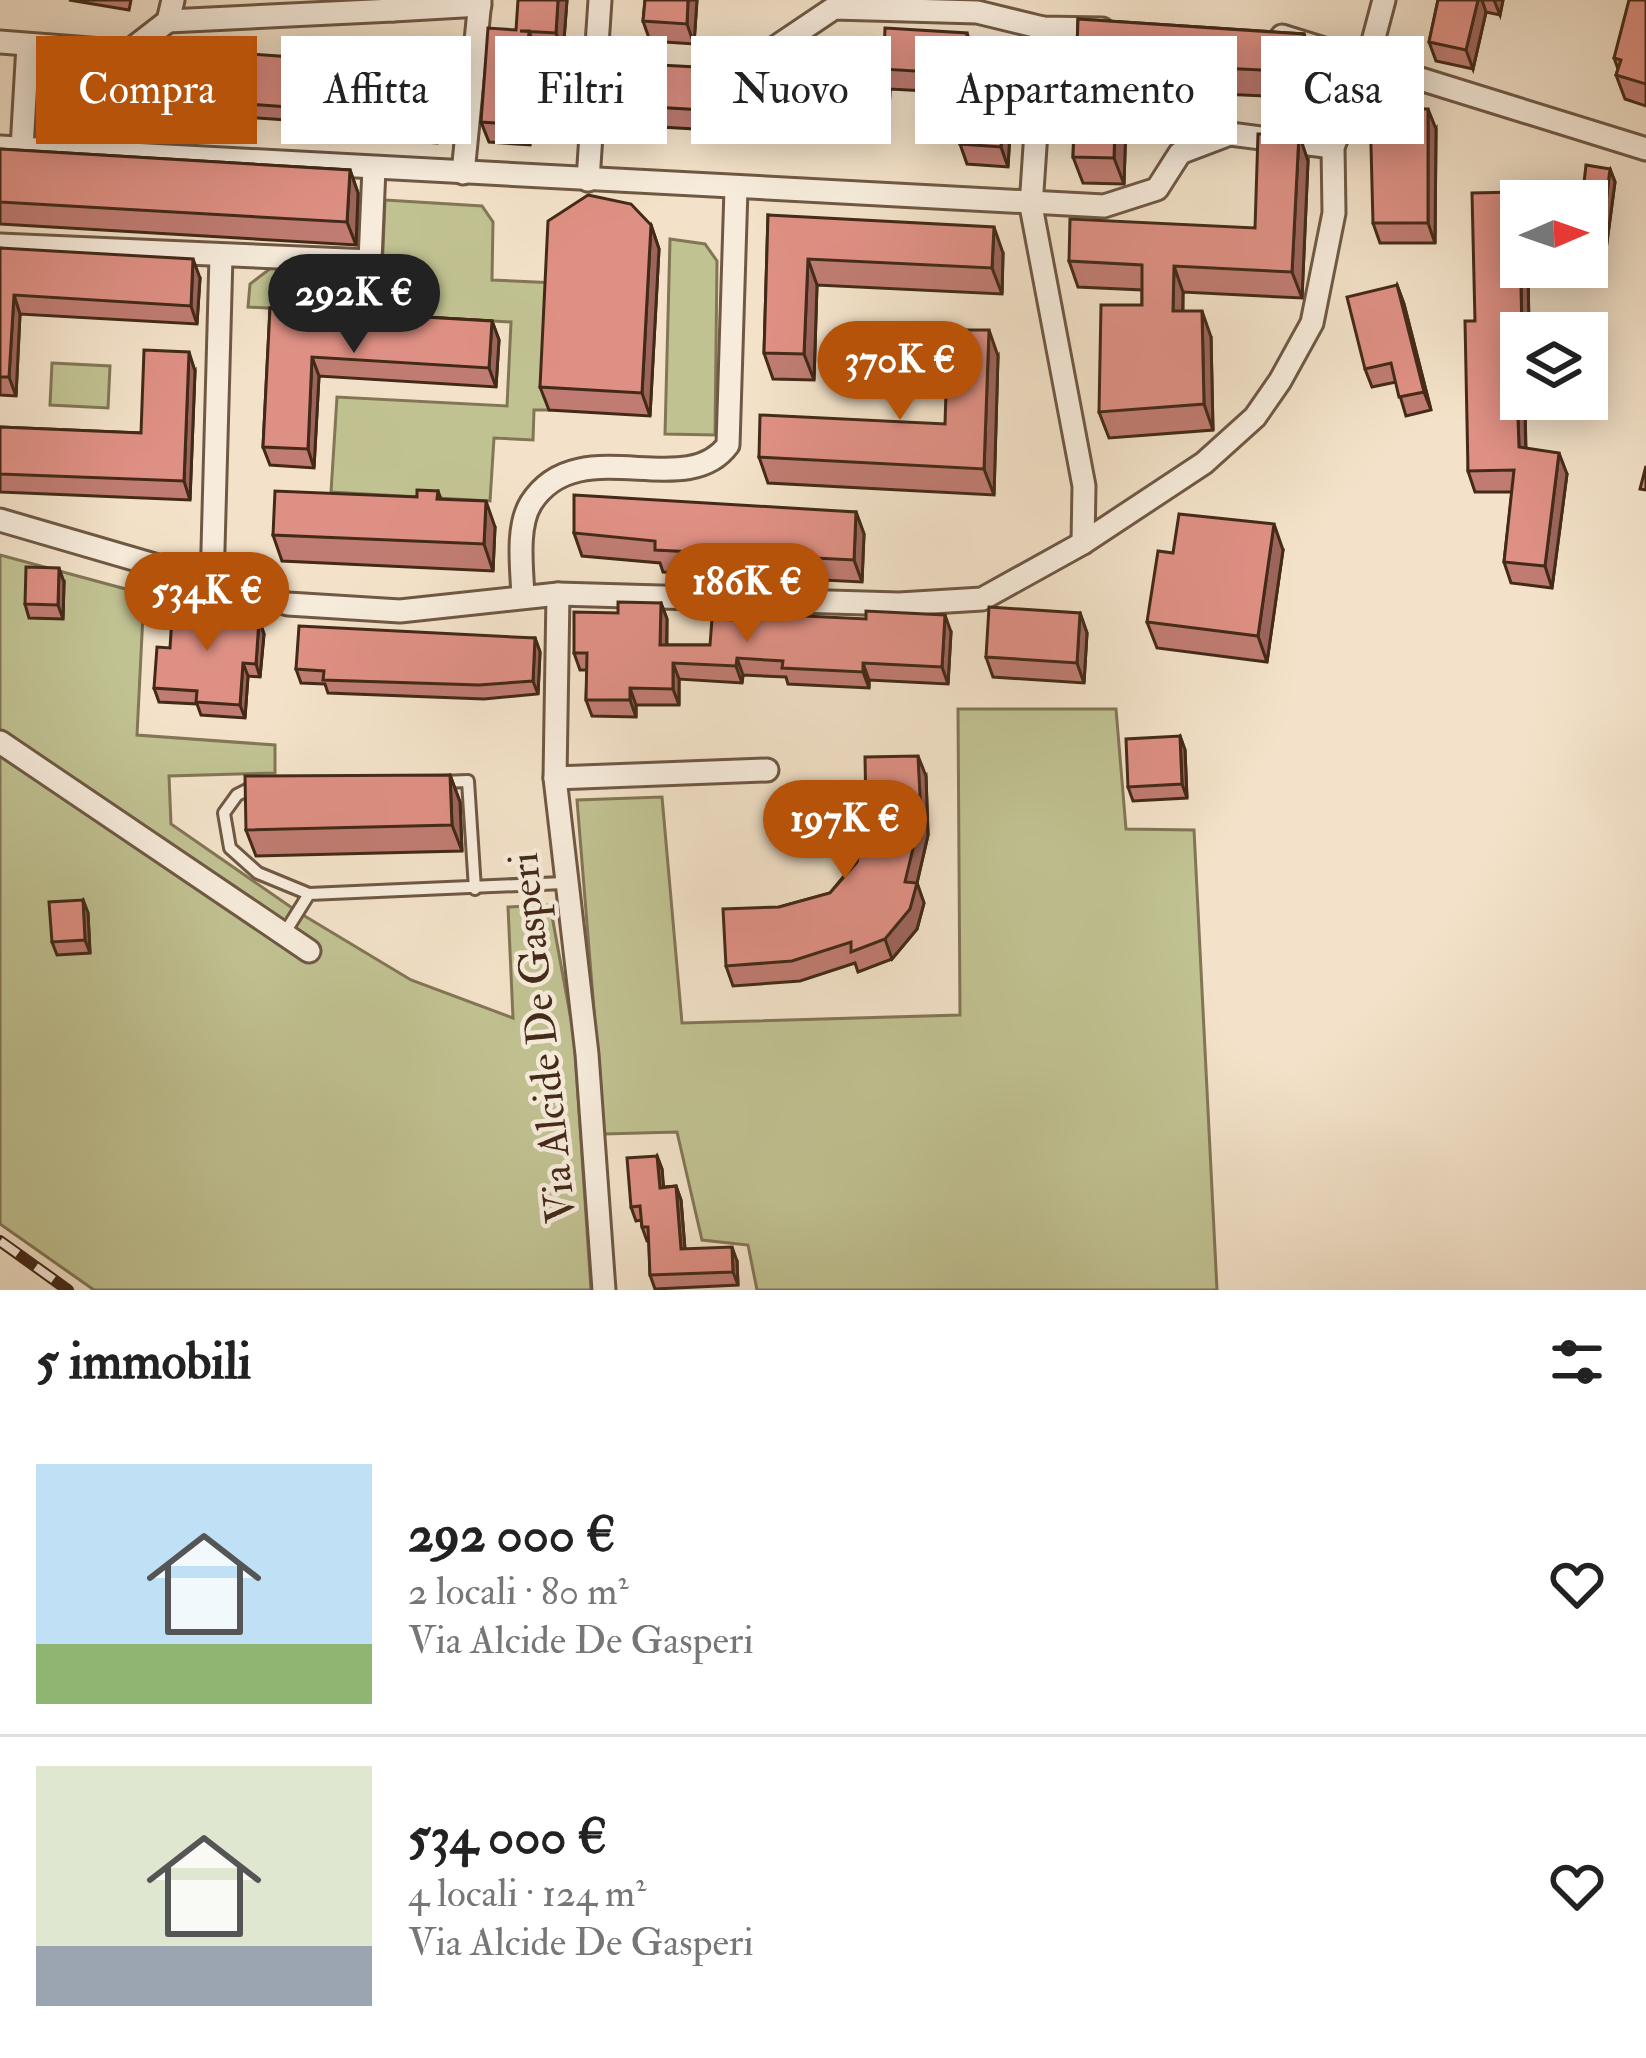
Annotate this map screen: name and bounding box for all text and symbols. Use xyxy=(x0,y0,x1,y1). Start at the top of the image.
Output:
chip: Compra xyxy=(36,36,257,144)
chip: Affitta xyxy=(281,36,471,144)
chip: Filtri xyxy=(495,36,667,144)
chip: Nuovo xyxy=(691,36,891,144)
chip: Appartamento xyxy=(915,36,1237,144)
chip: Casa xyxy=(1261,36,1424,144)
north arrow xyxy=(1500,180,1608,288)
map controls xyxy=(1500,180,1608,420)
pin: 292K € xyxy=(256,254,452,356)
text: 292K € xyxy=(295,268,413,317)
button: layers xyxy=(1500,312,1608,420)
pin: 370K € xyxy=(802,321,998,423)
text: 370K € xyxy=(844,335,956,384)
pin: 186K € xyxy=(649,543,845,645)
pin: 534K € xyxy=(109,552,305,654)
text: 186K € xyxy=(692,557,802,606)
text: 534K € xyxy=(151,566,263,615)
pin: 197K € xyxy=(747,780,943,882)
text: 197K € xyxy=(790,794,900,843)
street label: Via Alcide De Gasperi xyxy=(498,850,588,1226)
icon: filters xyxy=(1544,1329,1610,1395)
text: 5 immobili xyxy=(36,1330,251,1394)
text: 292 000 € xyxy=(408,1503,616,1567)
icon: home xyxy=(132,1512,276,1656)
icon: heart xyxy=(1544,1551,1610,1617)
text: 2 locali · 80 m² xyxy=(408,1567,629,1616)
text: Via Alcide De Gasperi xyxy=(408,1616,754,1665)
text: 534 000 € xyxy=(408,1805,607,1869)
icon: home xyxy=(132,1814,276,1958)
icon: heart xyxy=(1544,1853,1610,1919)
text: 4 locali · 124 m² xyxy=(408,1869,646,1918)
text: Via Alcide De Gasperi xyxy=(408,1918,754,1967)

